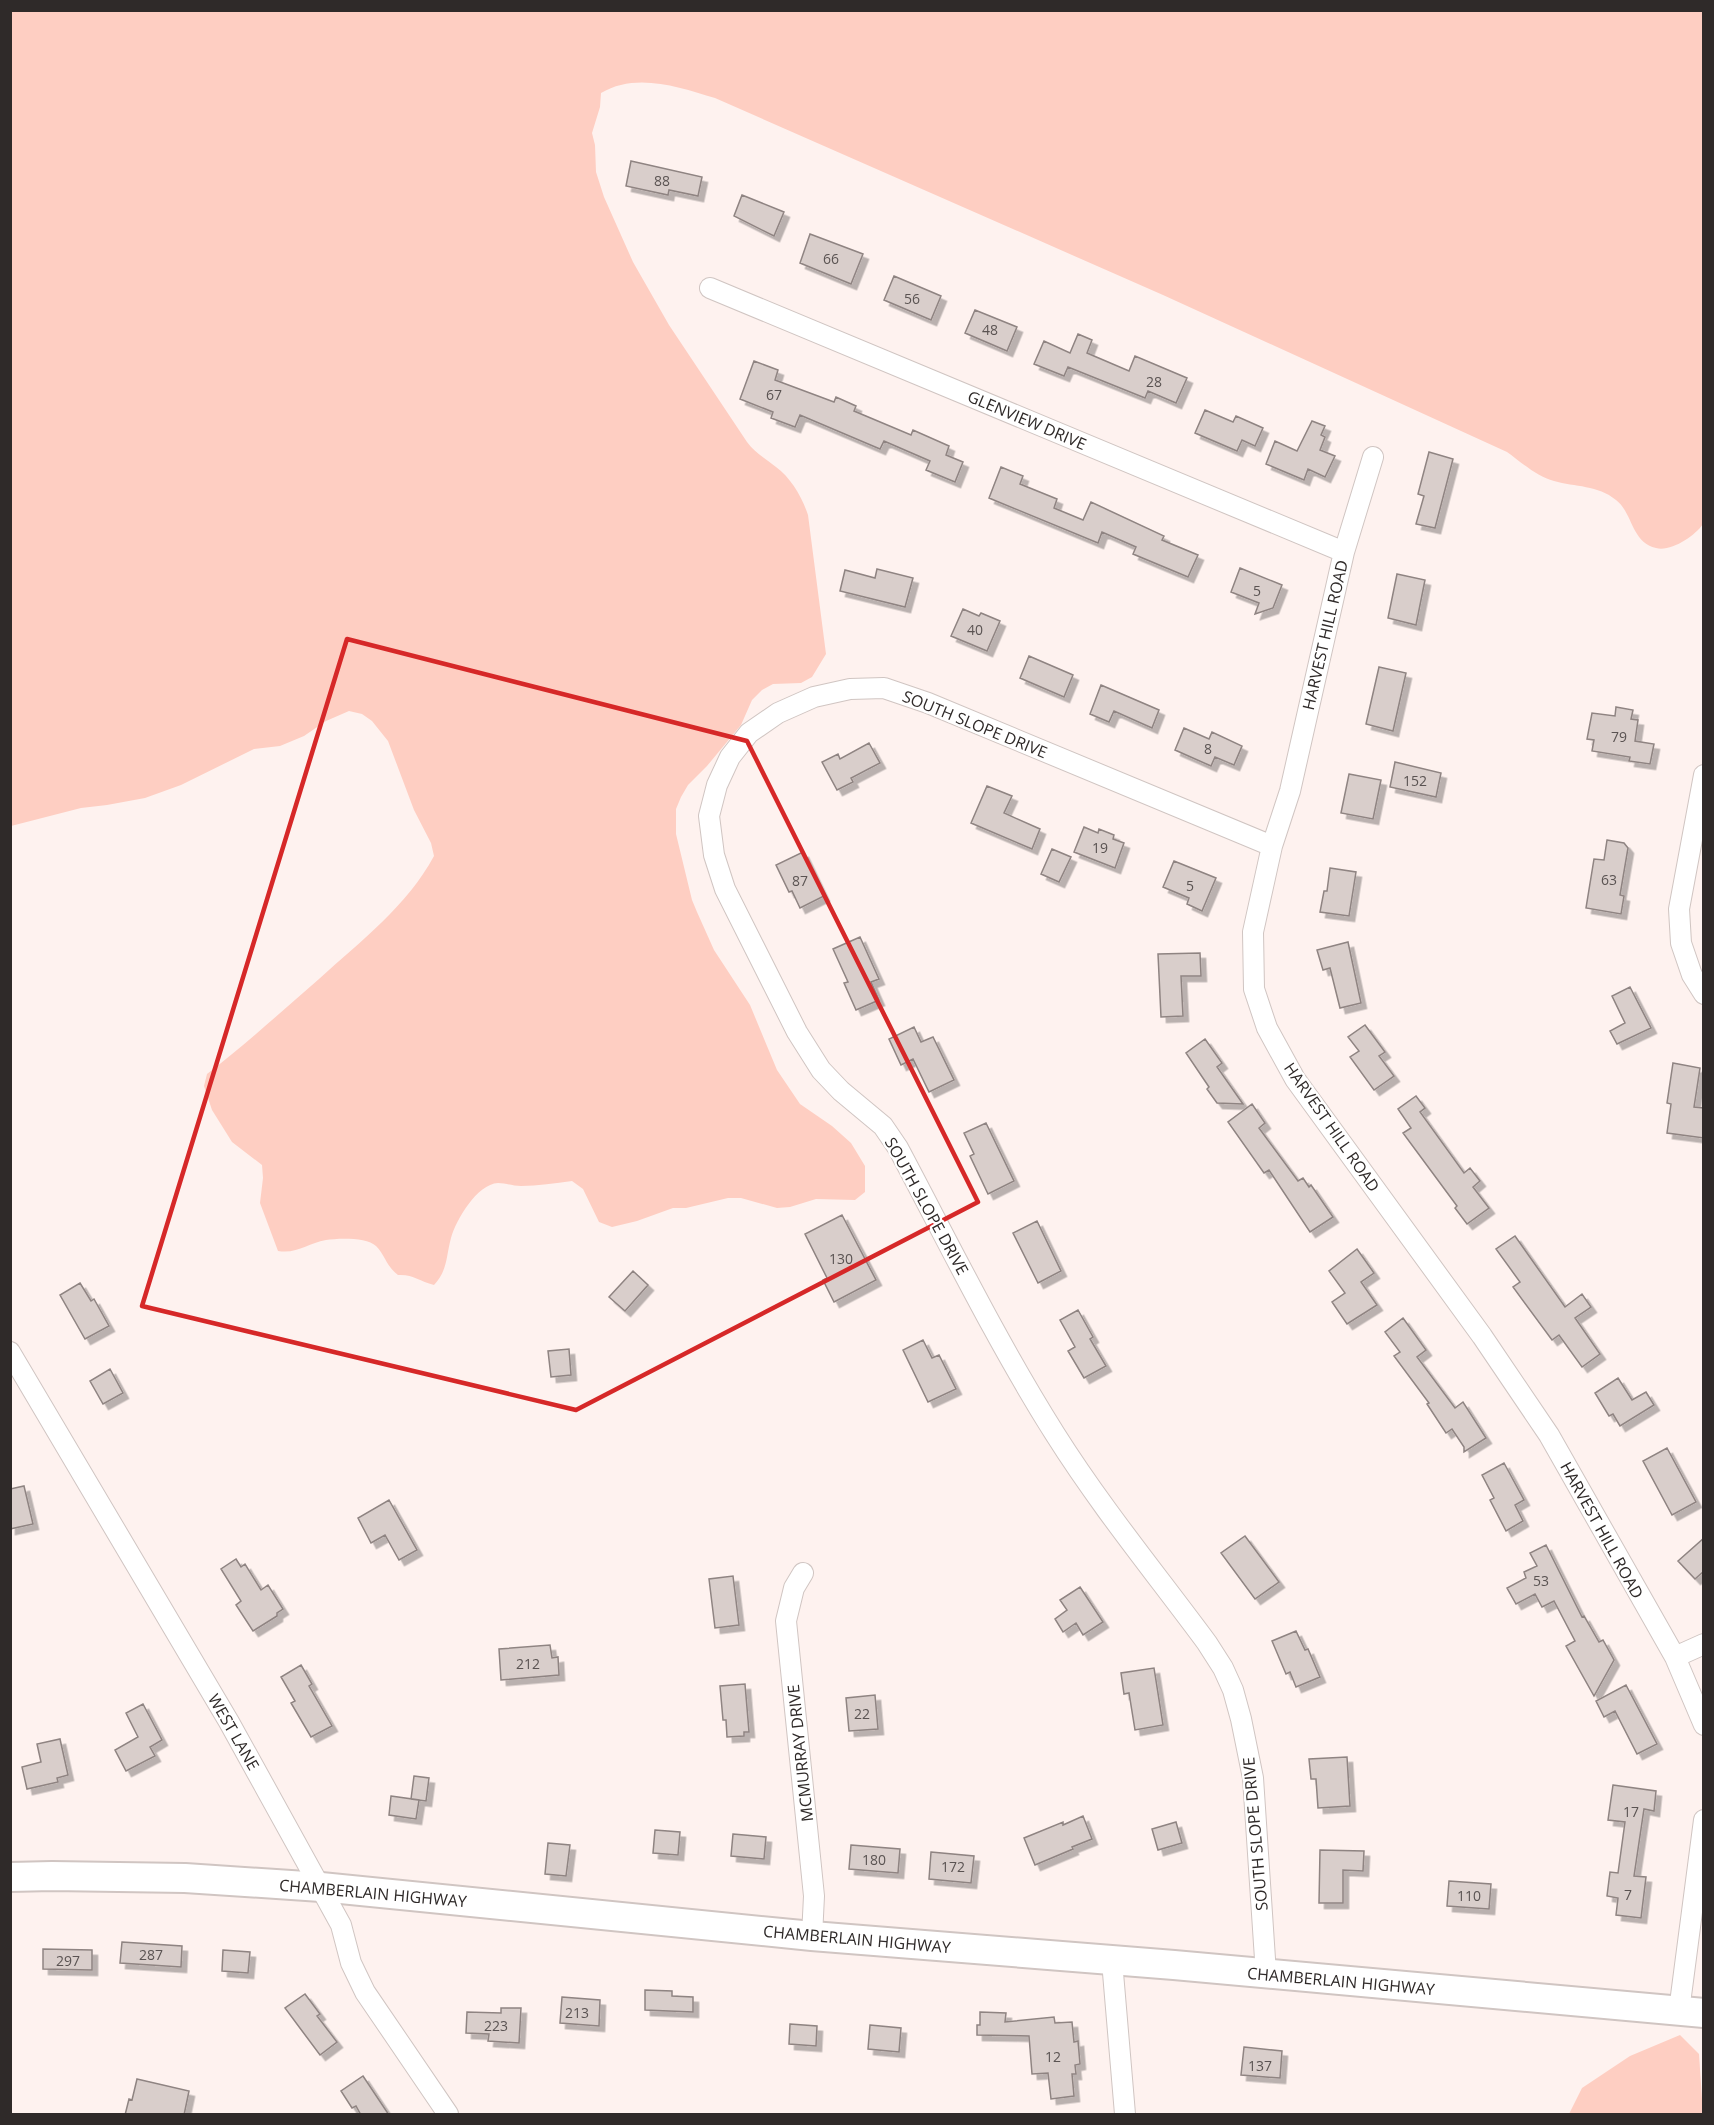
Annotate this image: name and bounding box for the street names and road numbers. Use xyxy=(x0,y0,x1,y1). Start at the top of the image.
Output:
street label: GLENVIEW DRIVE xyxy=(964,385,1090,455)
street label: HARVEST HILL ROAD xyxy=(1297,558,1353,712)
street label: SOUTH SLOPE DRIVE xyxy=(899,685,1051,763)
street label: HARVEST HILL ROAD xyxy=(1279,1058,1385,1196)
street label: SOUTH SLOPE DRIVE xyxy=(880,1133,974,1279)
street label: HARVEST HILL ROAD xyxy=(1555,1458,1649,1602)
street label: MCMURRAY DRIVE xyxy=(782,1683,818,1823)
street label: WEST LANE xyxy=(203,1690,265,1774)
street label: SOUTH SLOPE DRIVE xyxy=(1237,1756,1273,1912)
street label: CHAMBERLAIN HIGHWAY xyxy=(278,1874,468,1912)
street label: CHAMBERLAIN HIGHWAY xyxy=(762,1920,952,1958)
street label: CHAMBERLAIN HIGHWAY xyxy=(1246,1962,1436,2000)

